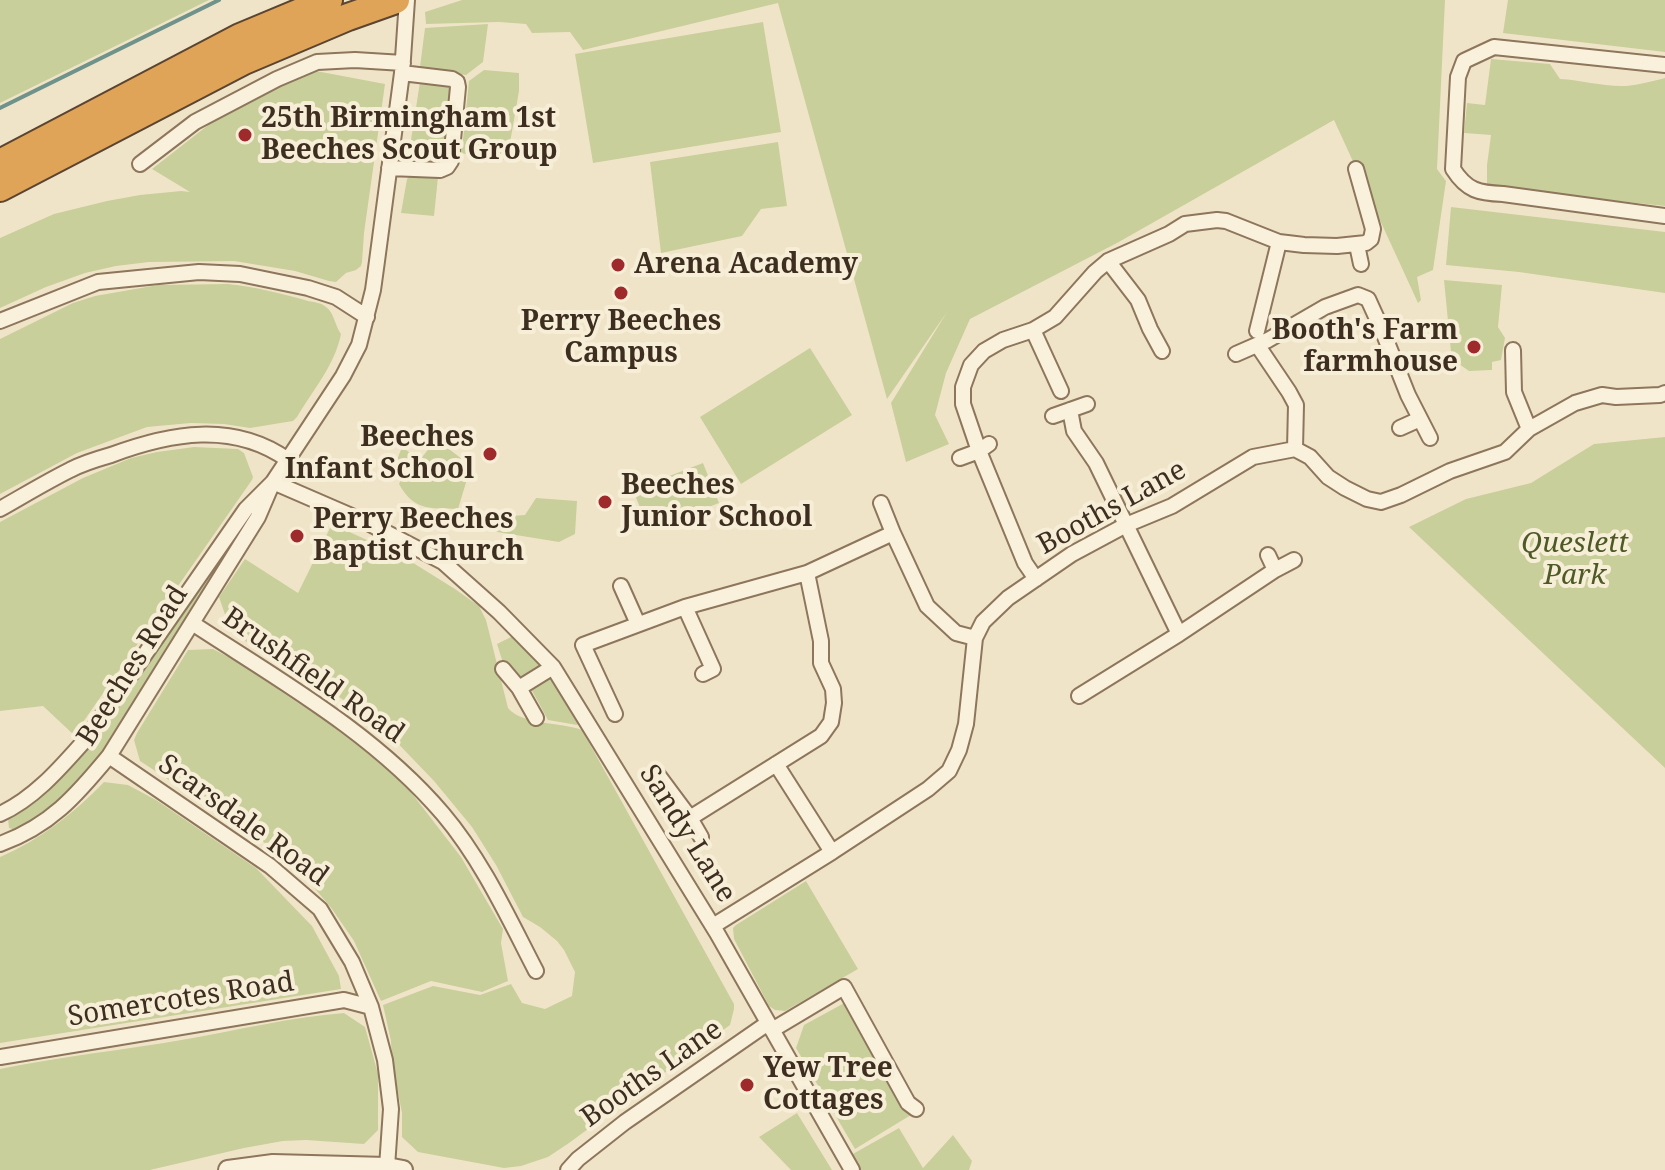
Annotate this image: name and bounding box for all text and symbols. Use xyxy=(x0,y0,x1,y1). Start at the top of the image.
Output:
place label: 25th Birmingham 1st Beeches Scout Group xyxy=(261,102,558,168)
marker: 25th Birmingham 1st Beeches Scout Group xyxy=(236,126,254,144)
place label: Arena Academy xyxy=(634,248,858,282)
marker: Arena Academy xyxy=(609,256,627,274)
marker: Perry Beeches Campus xyxy=(612,284,630,302)
place label: Perry Beeches Campus xyxy=(521,305,721,371)
place label: Booth's Farm farmhouse xyxy=(1272,314,1458,380)
marker: Booth's Farm farmhouse xyxy=(1465,338,1483,356)
place label: Beeches Infant School xyxy=(285,421,474,487)
marker: Beeches Infant School xyxy=(481,445,499,463)
street label: Booths Lane xyxy=(1032,453,1192,563)
place label: Beeches Junior School xyxy=(621,469,812,535)
marker: Beeches Junior School xyxy=(596,493,614,511)
place label: Perry Beeches Baptist Church xyxy=(313,503,524,569)
marker: Perry Beeches Baptist Church xyxy=(288,527,306,545)
park label: Queslett Park xyxy=(1521,527,1629,593)
street label: Beeches Road xyxy=(70,580,196,752)
street label: Brushfield Road xyxy=(216,601,410,751)
street label: Scarsdale Road xyxy=(151,748,335,894)
street label: Sandy Lane xyxy=(632,759,742,909)
street label: Somercotes Road xyxy=(66,966,296,1034)
street label: Booths Lane xyxy=(575,1013,729,1135)
place label: Yew Tree Cottages xyxy=(763,1052,893,1118)
marker: Yew Tree Cottages xyxy=(738,1076,756,1094)

